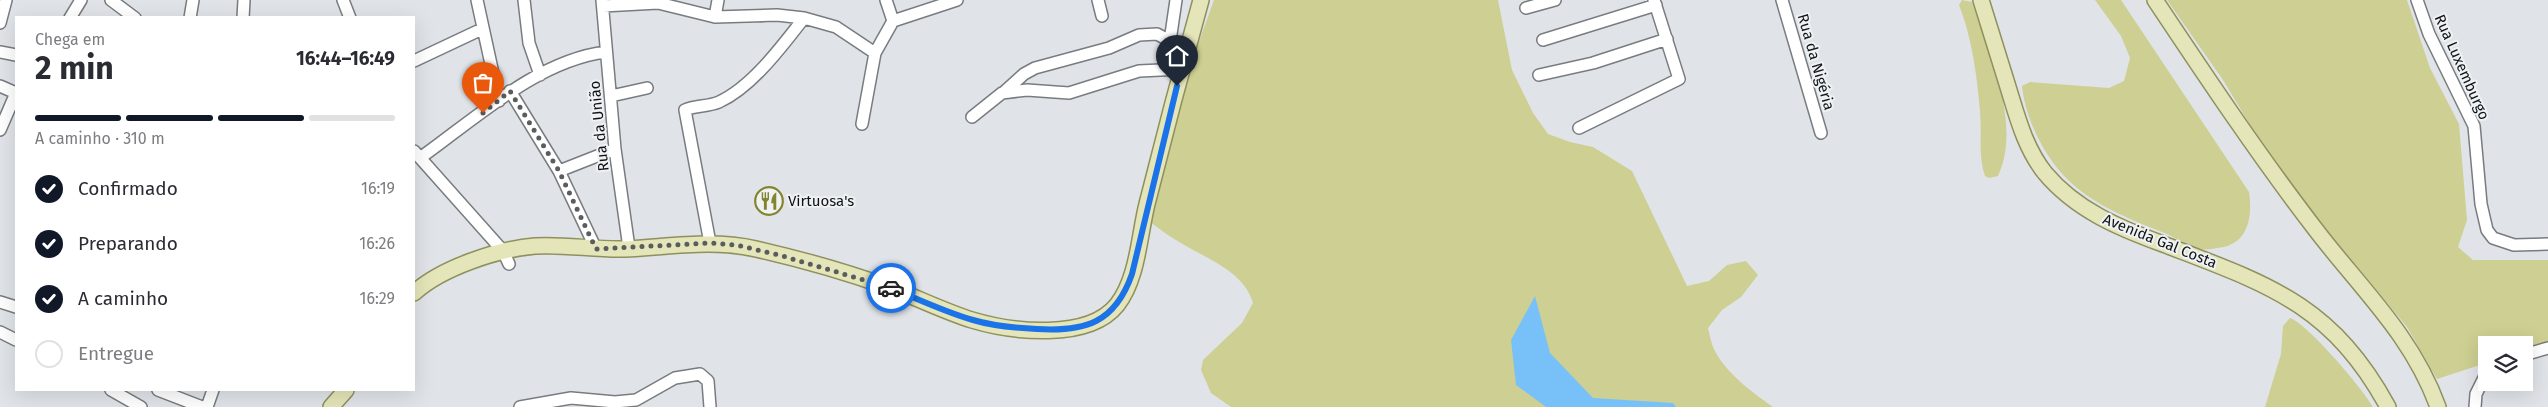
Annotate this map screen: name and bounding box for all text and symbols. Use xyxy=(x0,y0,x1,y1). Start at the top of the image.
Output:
street label: Rua Luxemburgo xyxy=(2431,11,2493,123)
street label: Rua da Nigéria xyxy=(1794,12,1838,112)
text: Chega em xyxy=(35,30,105,49)
pin xyxy=(1156,35,1198,86)
icon: home xyxy=(1163,42,1191,70)
text: 16:44–16:49 xyxy=(296,47,395,70)
text: 2 min xyxy=(35,49,114,87)
pin xyxy=(462,62,504,113)
icon: bag xyxy=(469,69,497,97)
street label: Rua da União xyxy=(585,80,613,172)
text: A caminho · 310 m xyxy=(35,129,165,148)
icon: check xyxy=(35,175,63,203)
text: Confirmado xyxy=(78,177,178,200)
text: 16:19 xyxy=(361,179,395,198)
restaurant icon: Virtuosa's xyxy=(754,186,784,216)
place label: Virtuosa's xyxy=(788,192,854,210)
street label: Avenida Gal Costa xyxy=(2100,210,2220,272)
icon: check xyxy=(35,230,63,258)
text: Preparando xyxy=(78,232,178,255)
text: 16:26 xyxy=(359,234,395,253)
courier xyxy=(866,263,916,313)
icon: car xyxy=(877,274,905,302)
icon: check xyxy=(35,285,63,313)
text: A caminho xyxy=(78,287,168,310)
text: 16:29 xyxy=(360,289,395,308)
map controls xyxy=(2478,336,2533,391)
button: layers xyxy=(2478,336,2533,391)
text: Entregue xyxy=(78,342,154,365)

